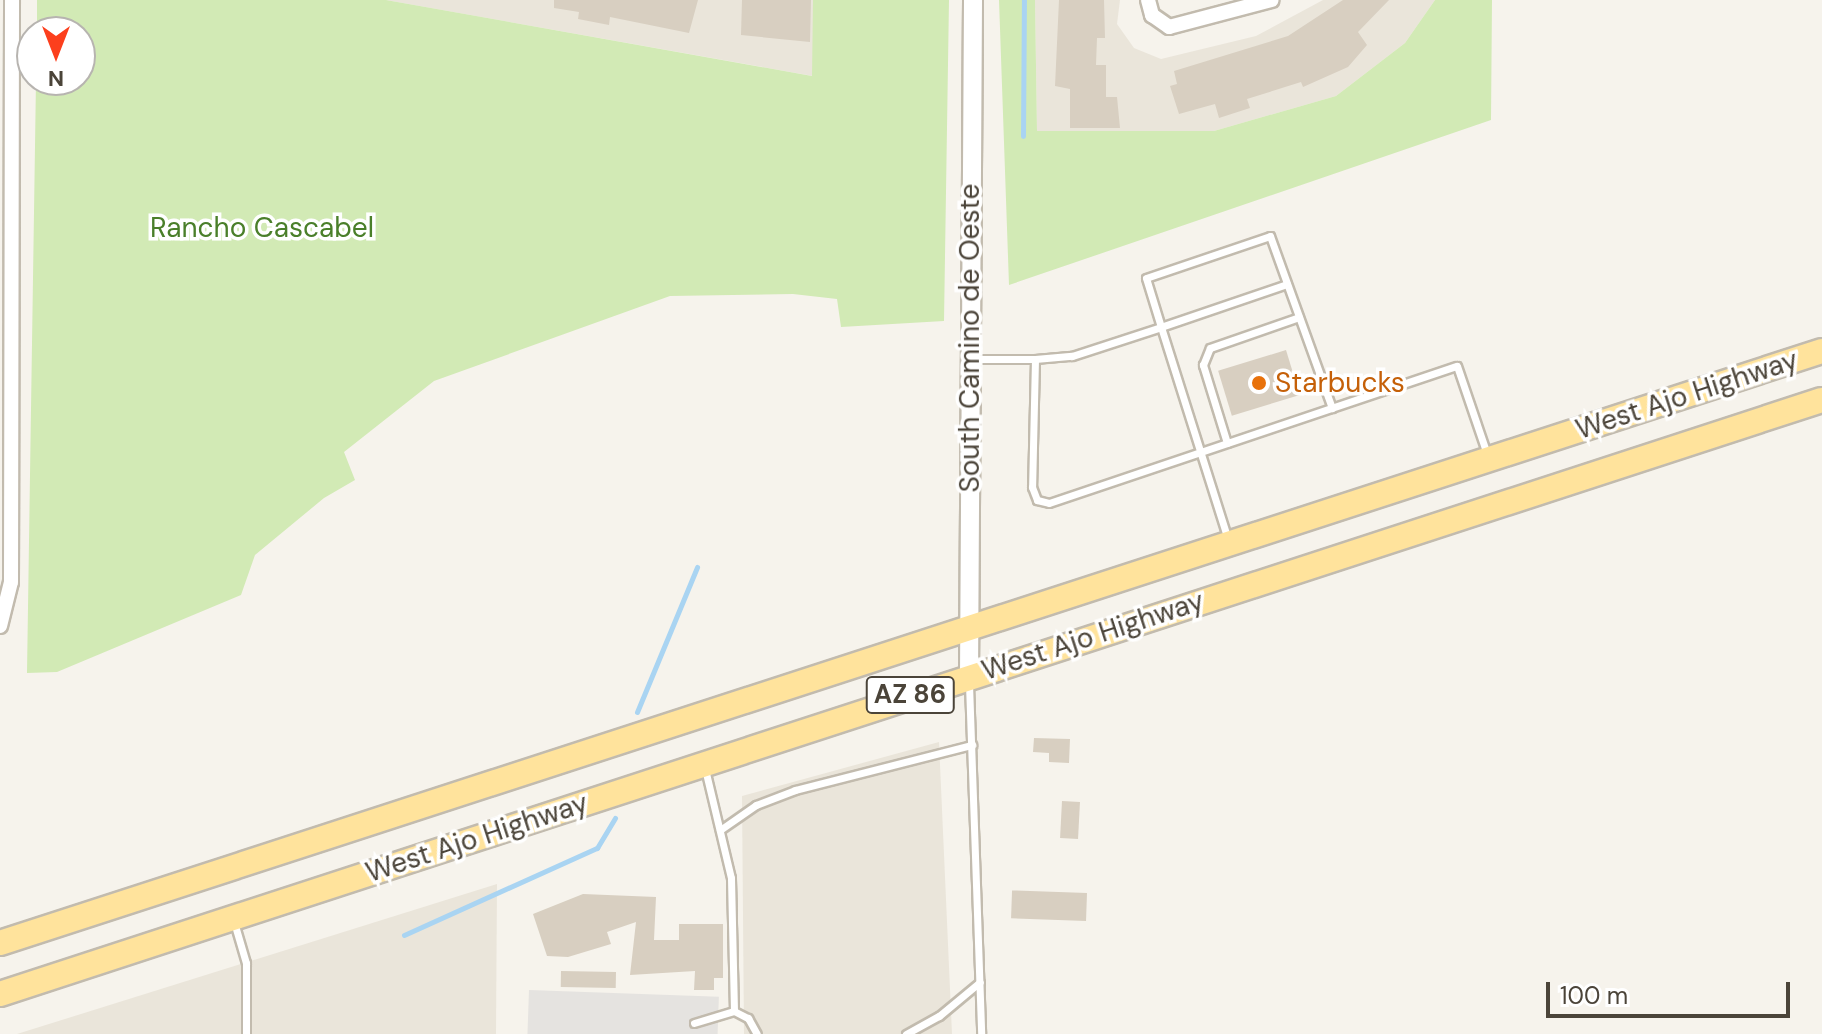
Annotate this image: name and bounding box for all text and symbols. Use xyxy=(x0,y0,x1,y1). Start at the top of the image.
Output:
north arrow xyxy=(16,16,96,96)
text: N xyxy=(48,64,64,93)
street label: South Camino de Oeste xyxy=(953,184,987,492)
park label: Rancho Cascabel xyxy=(150,211,374,245)
street label: West Ajo Highway xyxy=(1572,343,1802,447)
place label: Starbucks xyxy=(1275,366,1405,400)
marker: Starbucks xyxy=(1250,374,1268,392)
street label: West Ajo Highway xyxy=(978,584,1208,688)
road number: AZ 86 xyxy=(864,673,956,717)
street label: West Ajo Highway xyxy=(362,786,592,890)
scale bar xyxy=(1550,966,1794,1016)
text: 100 m xyxy=(1560,980,1628,1011)

